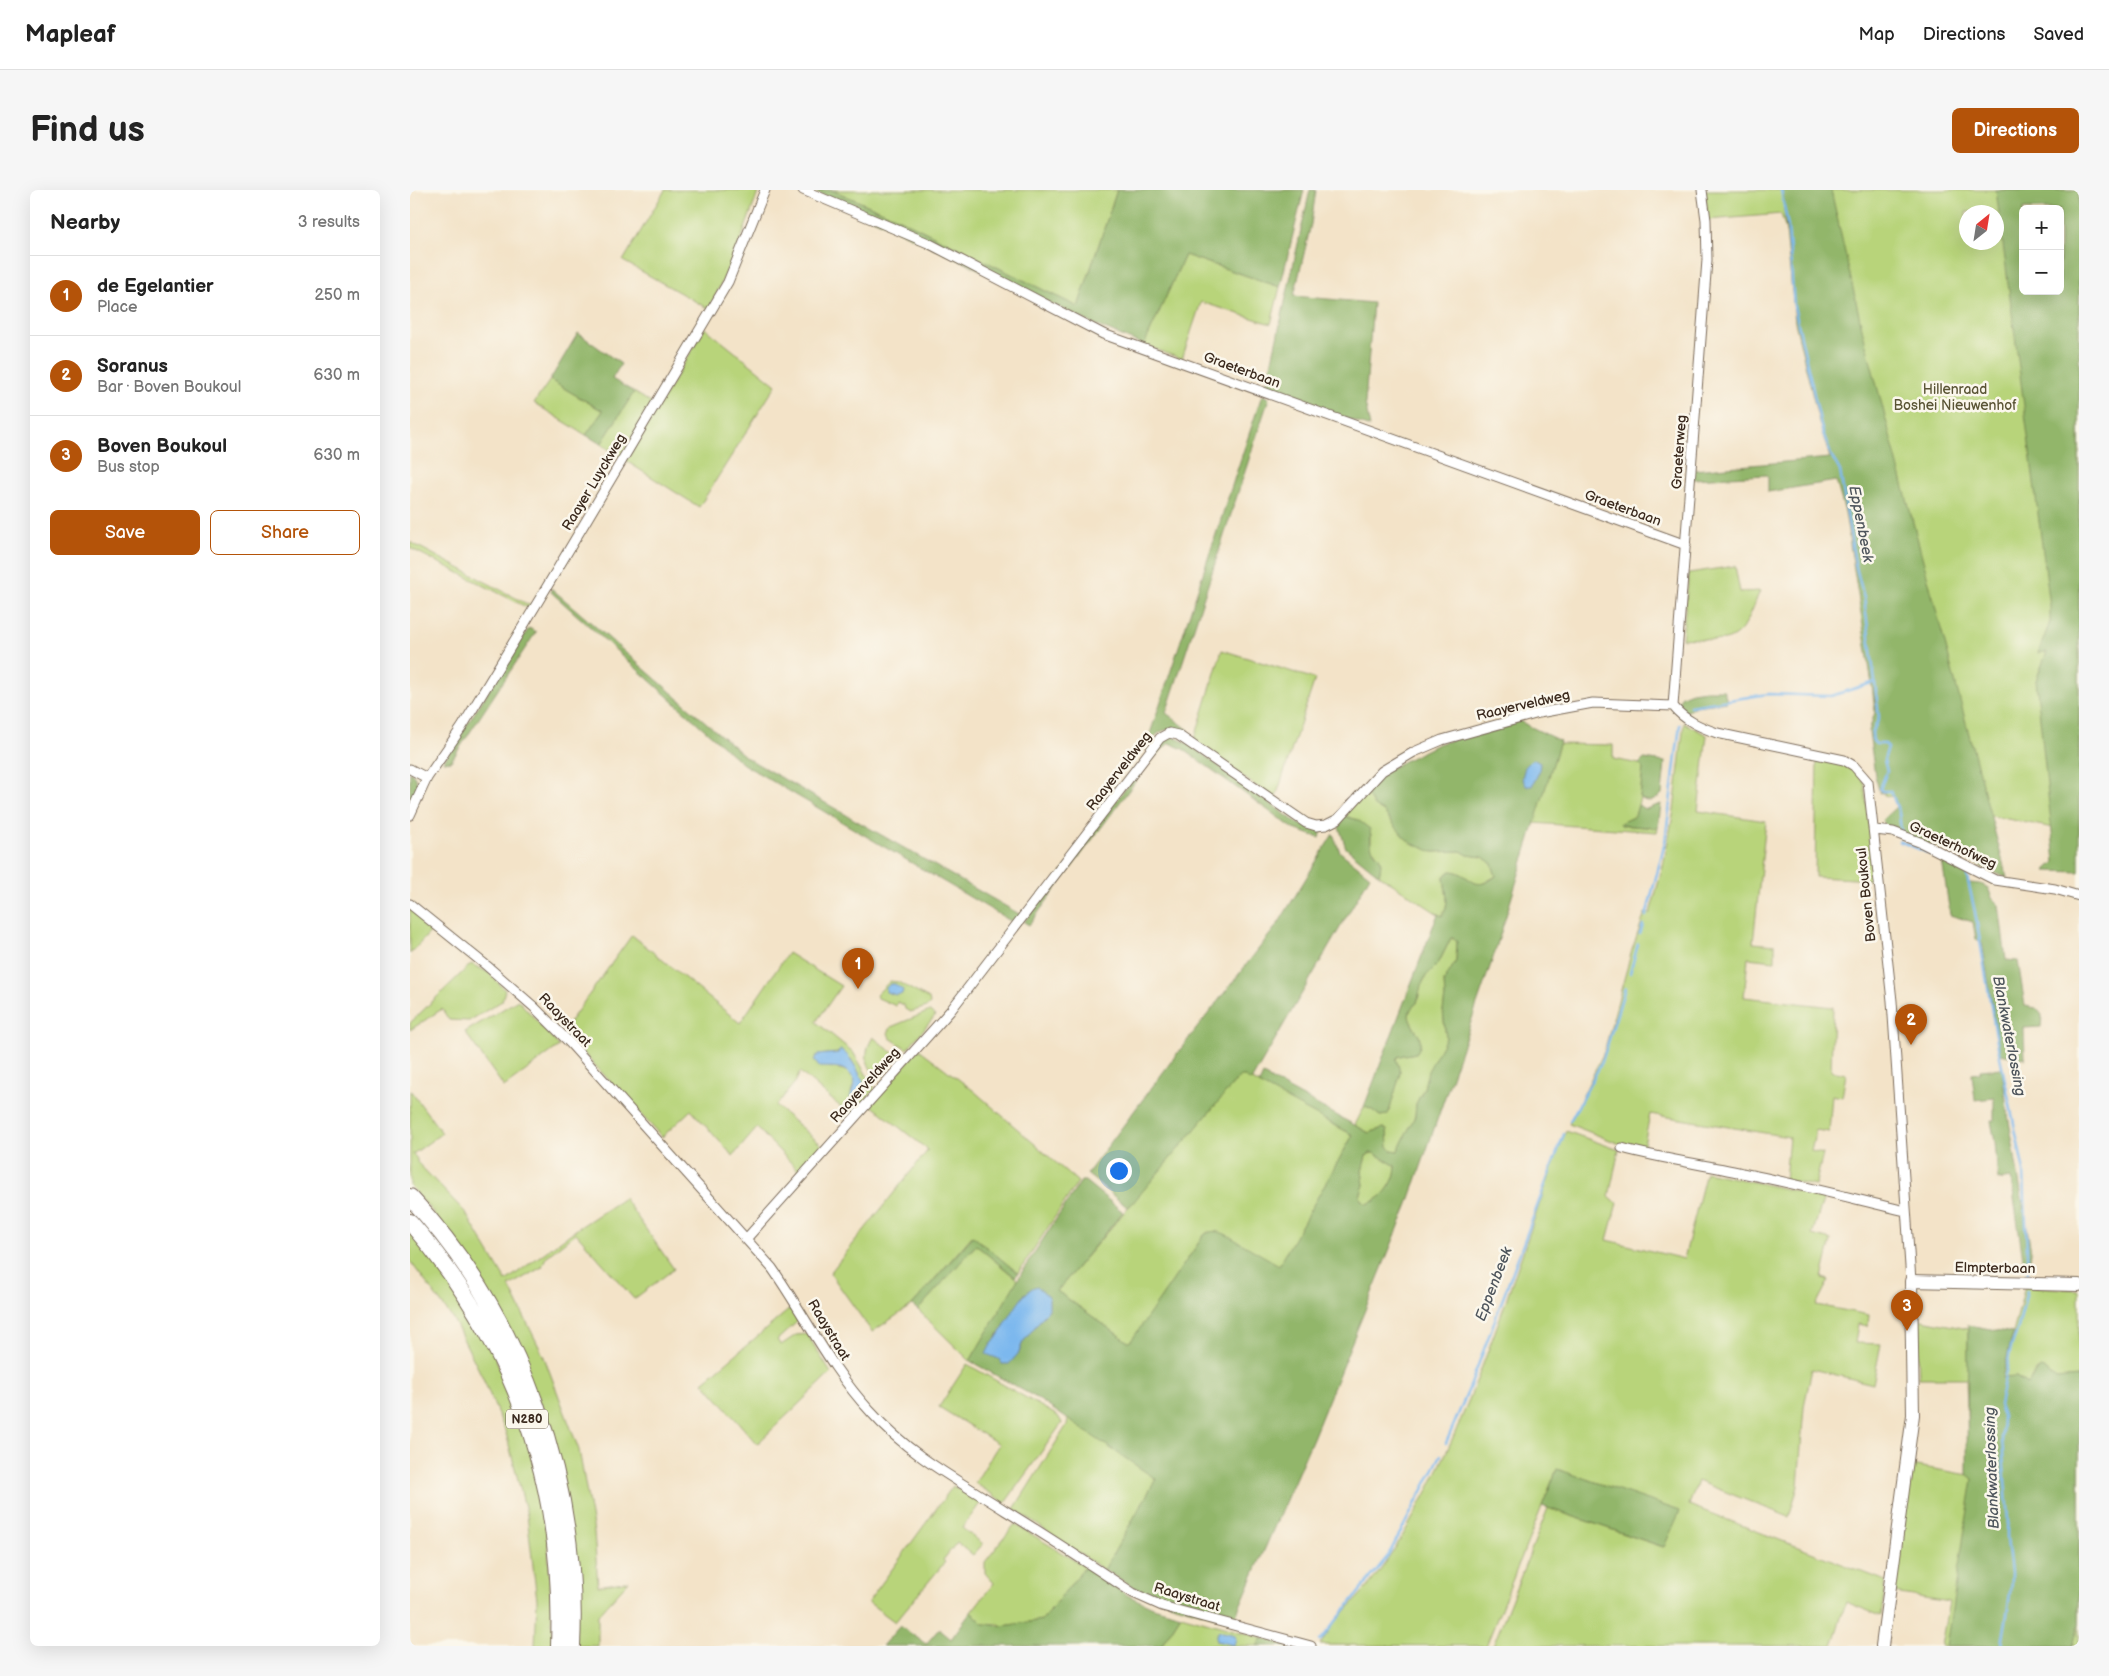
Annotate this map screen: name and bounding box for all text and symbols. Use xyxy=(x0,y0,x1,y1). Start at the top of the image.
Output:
text: Mapleaf xyxy=(25,20,116,49)
text: Map xyxy=(1859,24,1895,45)
text: Directions xyxy=(1923,24,2005,45)
text: Saved xyxy=(2033,24,2084,45)
button: Directions xyxy=(1952,108,2079,153)
text: Find us xyxy=(30,109,145,152)
north arrow xyxy=(1959,205,2004,250)
map controls xyxy=(2019,205,2064,295)
button: + xyxy=(2019,205,2064,250)
text: Nearby xyxy=(50,210,120,235)
text: 3 results xyxy=(298,213,360,232)
button: − xyxy=(2019,250,2064,295)
text: de Egelantier xyxy=(97,275,214,298)
text: 1 xyxy=(63,286,69,305)
text: 250 m xyxy=(314,286,360,305)
text: Place xyxy=(97,298,138,317)
street label: Graeterbaan xyxy=(1201,348,1283,392)
text: Soranus xyxy=(97,355,168,378)
text: 2 xyxy=(61,366,71,385)
text: 630 m xyxy=(313,366,360,385)
text: Bar · Boven Boukoul xyxy=(97,378,241,397)
park label: Hillenraad Boshei Nieuwenhof xyxy=(1894,381,2017,414)
street label: Graeterweg xyxy=(1668,414,1690,490)
street label: Raayer Luyckweg xyxy=(558,430,630,534)
text: Boven Boukoul xyxy=(97,435,227,458)
text: 3 xyxy=(61,446,71,465)
text: 630 m xyxy=(313,446,360,465)
text: Bus stop xyxy=(97,458,160,477)
water label: Eppenbeek xyxy=(1844,484,1878,565)
street label: Graeterbaan xyxy=(1582,486,1664,530)
button: Save xyxy=(50,510,200,555)
button: Share xyxy=(210,510,360,555)
street label: Raayerveldweg xyxy=(1474,686,1572,724)
street label: Raayerveldweg xyxy=(1083,728,1155,814)
street label: Graeterhofweg xyxy=(1907,817,1999,873)
street label: Boven Boukoul xyxy=(1853,847,1879,943)
pin: 1 xyxy=(842,948,874,989)
water label: Blankwaterlossing xyxy=(1988,974,2030,1098)
street label: Raaystraat xyxy=(535,990,595,1051)
pin: 2 xyxy=(1895,1004,1927,1045)
street label: Raayerveldweg xyxy=(827,1044,903,1126)
your location xyxy=(1106,1158,1132,1184)
water label: Eppenbeek xyxy=(1471,1244,1517,1324)
street label: Elmpterbaan xyxy=(1954,1259,2036,1277)
pin: 3 xyxy=(1891,1290,1923,1331)
street label: Raaystraat xyxy=(804,1296,854,1364)
water label: Blankwaterlossing xyxy=(1980,1406,2004,1529)
road number: N280 xyxy=(506,1410,548,1428)
street label: Raaystraat xyxy=(1152,1579,1223,1615)

